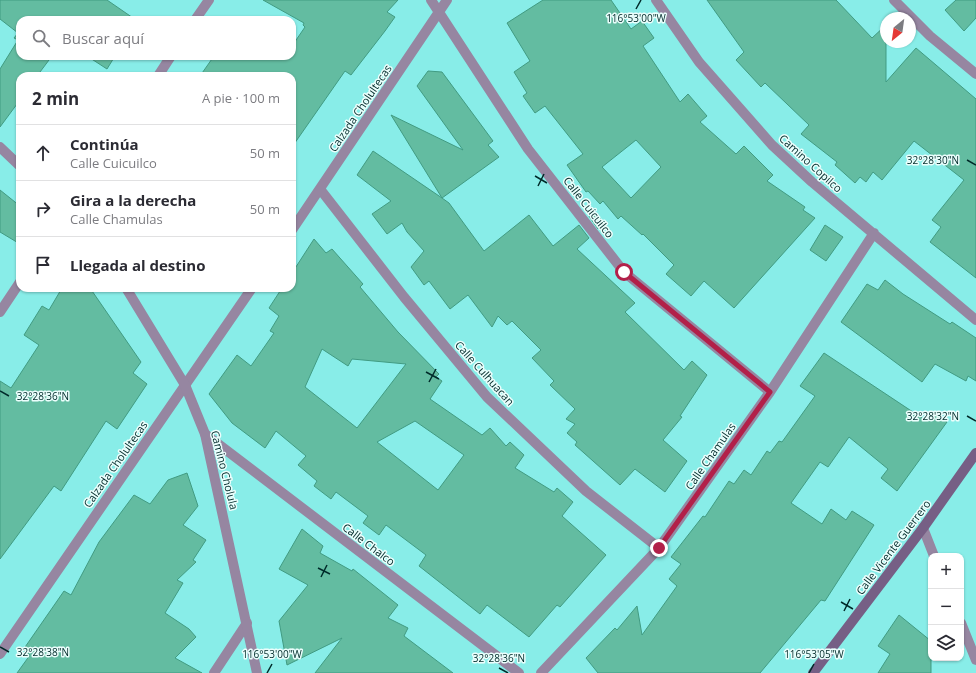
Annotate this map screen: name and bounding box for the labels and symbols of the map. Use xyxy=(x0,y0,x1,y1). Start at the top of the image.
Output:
text: 116°53'00"W xyxy=(606,11,667,25)
north arrow xyxy=(880,12,916,48)
street label: Calzada Cholultecas xyxy=(325,61,395,155)
street label: Camino Copilco xyxy=(776,131,846,196)
text: 32°28'30"N xyxy=(907,153,959,167)
street label: Calle Cuicuilco xyxy=(560,173,618,241)
route start xyxy=(615,263,633,281)
street label: Calle Culhuacan xyxy=(452,338,518,408)
text: 32°28'36"N xyxy=(17,389,69,403)
text: 32°28'32"N xyxy=(907,409,959,423)
street label: Calzada Cholultecas xyxy=(80,418,150,510)
street label: Calle Chamulas xyxy=(681,420,739,492)
street label: Camino Cholula xyxy=(208,429,242,511)
street label: Calle Vicente Guerrero xyxy=(852,496,934,598)
street label: Calle Chalco xyxy=(340,519,399,569)
route end xyxy=(650,539,668,557)
text: 32°28'38"N xyxy=(17,645,69,659)
text: 116°53'00"W xyxy=(242,647,303,661)
text: 116°53'05"W xyxy=(784,647,845,661)
text: 32°28'36"N xyxy=(473,651,525,665)

